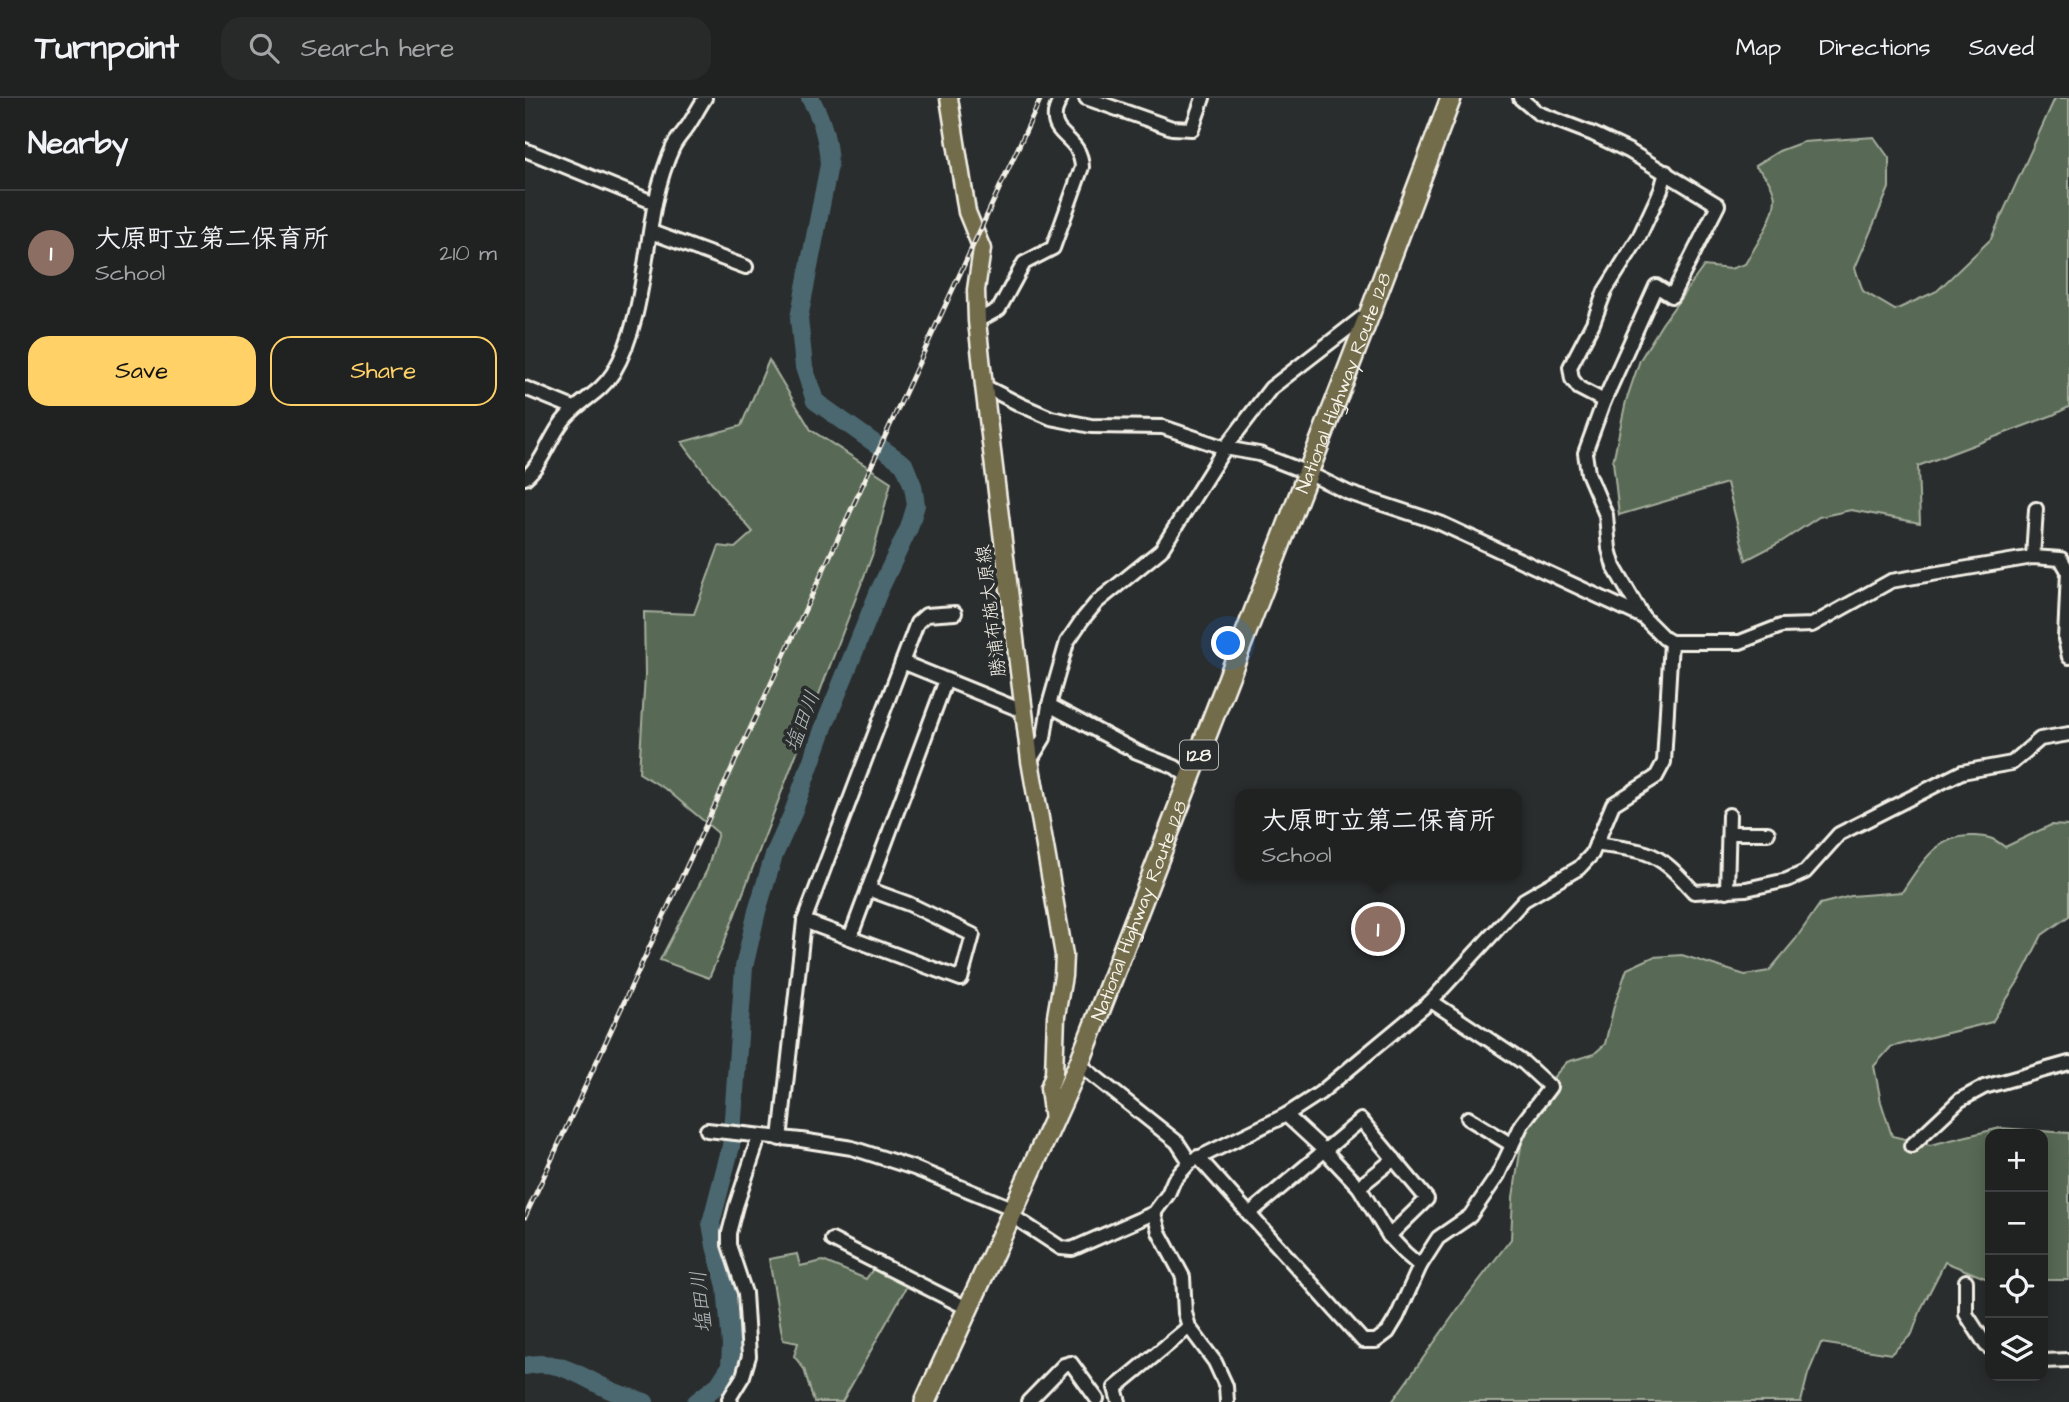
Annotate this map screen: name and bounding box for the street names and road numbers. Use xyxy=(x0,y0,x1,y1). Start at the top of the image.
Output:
street label: National Highway Route 128 xyxy=(1289,269,1399,497)
street label: 勝浦布施大原線 xyxy=(970,543,1013,678)
road number: 128 xyxy=(1180,740,1218,770)
street label: National Highway Route 128 xyxy=(1085,797,1195,1025)

